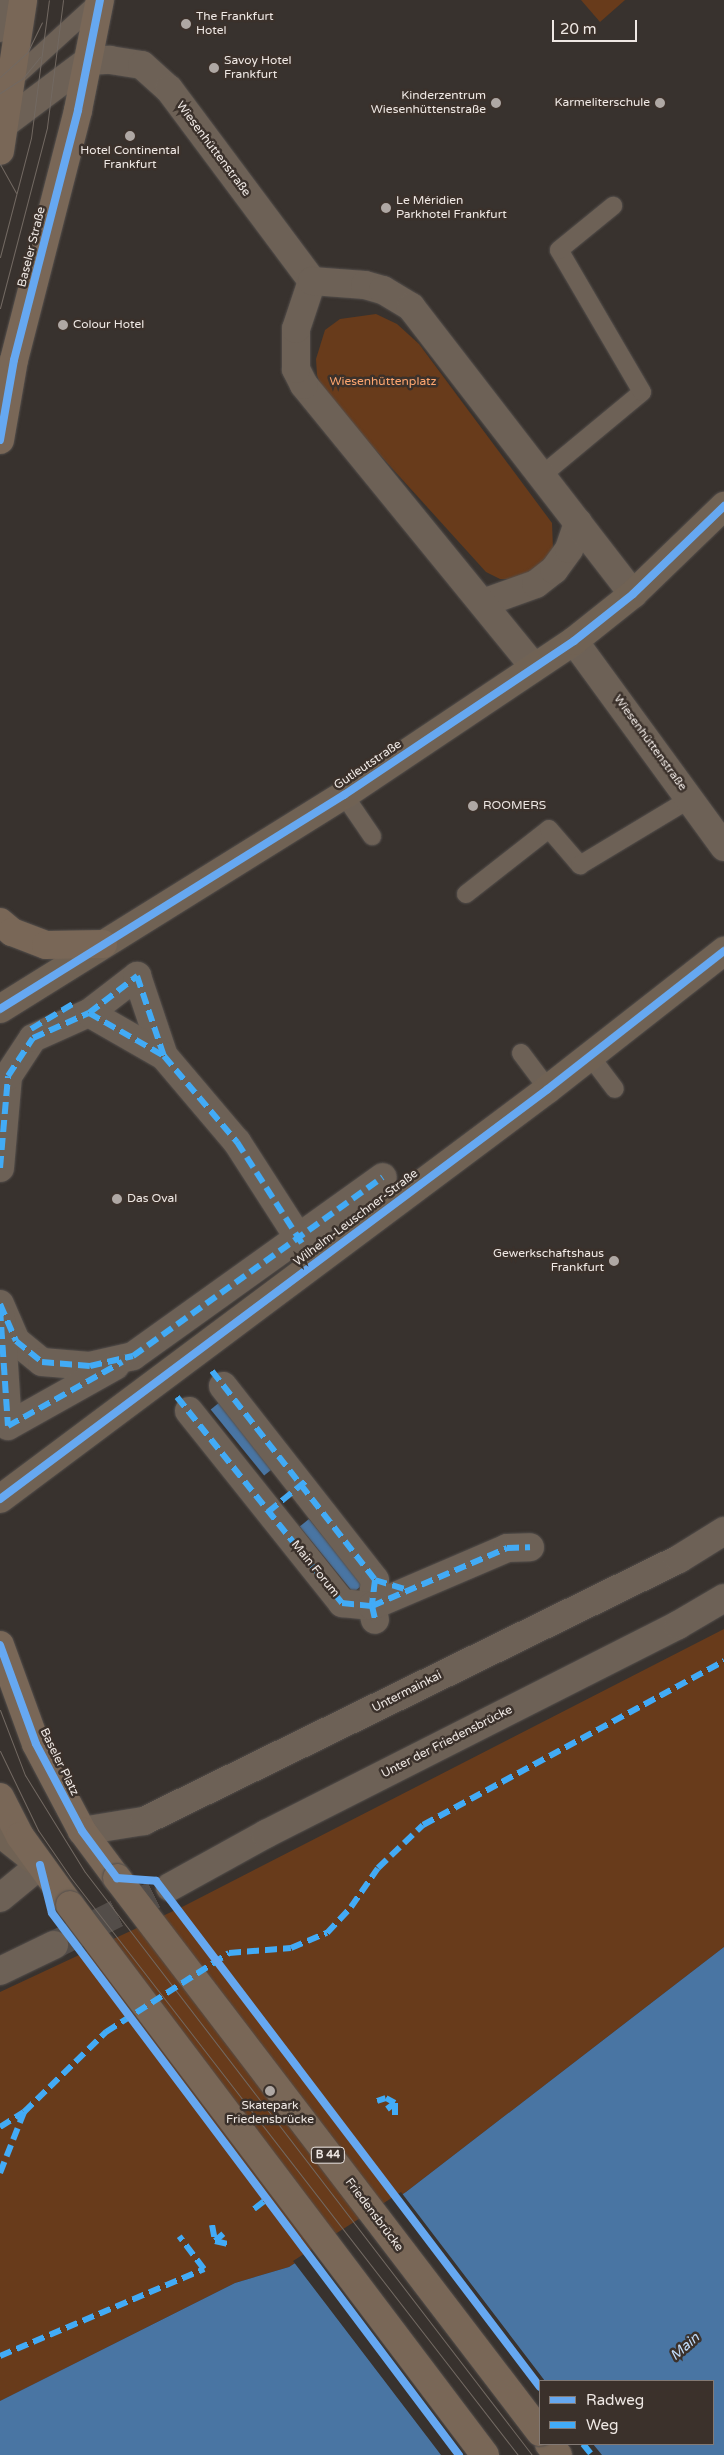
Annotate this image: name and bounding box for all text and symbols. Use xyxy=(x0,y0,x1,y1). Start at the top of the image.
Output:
place label: The Frankfurt Hotel xyxy=(196,10,274,38)
scale bar xyxy=(554,10,639,42)
marker: The Frankfurt Hotel xyxy=(180,18,192,30)
text: 20 m xyxy=(560,20,597,38)
place label: Savoy Hotel Frankfurt xyxy=(224,54,291,82)
marker: Savoy Hotel Frankfurt xyxy=(208,62,220,74)
place label: Kinderzentrum Wiesenhüttenstraße xyxy=(371,89,486,117)
place label: Karmeliterschule xyxy=(554,96,650,110)
marker: Kinderzentrum Wiesenhüttenstraße xyxy=(490,97,502,109)
marker: Karmeliterschule xyxy=(654,97,666,109)
street label: Wiesenhüttenstraße xyxy=(173,99,253,199)
marker: Hotel Continental Frankfurt xyxy=(124,130,136,142)
place label: Hotel Continental Frankfurt xyxy=(80,144,180,172)
place label: Le Méridien Parkhotel Frankfurt xyxy=(396,194,507,222)
marker: Le Méridien Parkhotel Frankfurt xyxy=(380,202,392,214)
street label: Baseler Straße xyxy=(15,205,49,289)
place label: Colour Hotel xyxy=(73,318,144,332)
marker: Colour Hotel xyxy=(57,319,69,331)
park label: Wiesenhüttenplatz xyxy=(329,375,437,389)
street label: Wiesenhüttenstraße xyxy=(610,692,690,794)
street label: Gutleutstraße xyxy=(331,737,405,793)
place label: ROOMERS xyxy=(483,799,546,813)
marker: ROOMERS xyxy=(467,800,479,812)
street label: Wilhelm-Leuschner-Straße xyxy=(291,1167,421,1269)
place label: Das Oval xyxy=(127,1192,177,1206)
marker: Das Oval xyxy=(111,1193,123,1205)
place label: Gewerkschaftshaus Frankfurt xyxy=(493,1247,604,1275)
marker: Gewerkschaftshaus Frankfurt xyxy=(608,1255,620,1267)
street label: Main Forum xyxy=(288,1538,342,1600)
street label: Untermainkai xyxy=(370,1668,444,1716)
street label: Unter der Friedensbrücke xyxy=(379,1703,515,1781)
street label: Baseler Platz xyxy=(36,1726,82,1798)
marker: Skatepark Friedensbrücke xyxy=(264,2085,276,2097)
place label: Skatepark Friedensbrücke xyxy=(226,2099,314,2127)
road number: B 44 xyxy=(310,2146,346,2164)
street label: Friedensbrücke xyxy=(342,2176,406,2254)
water label: Main xyxy=(667,2330,703,2364)
legend xyxy=(539,2380,714,2445)
text: Radweg xyxy=(586,2391,644,2409)
text: Weg xyxy=(586,2416,618,2434)

